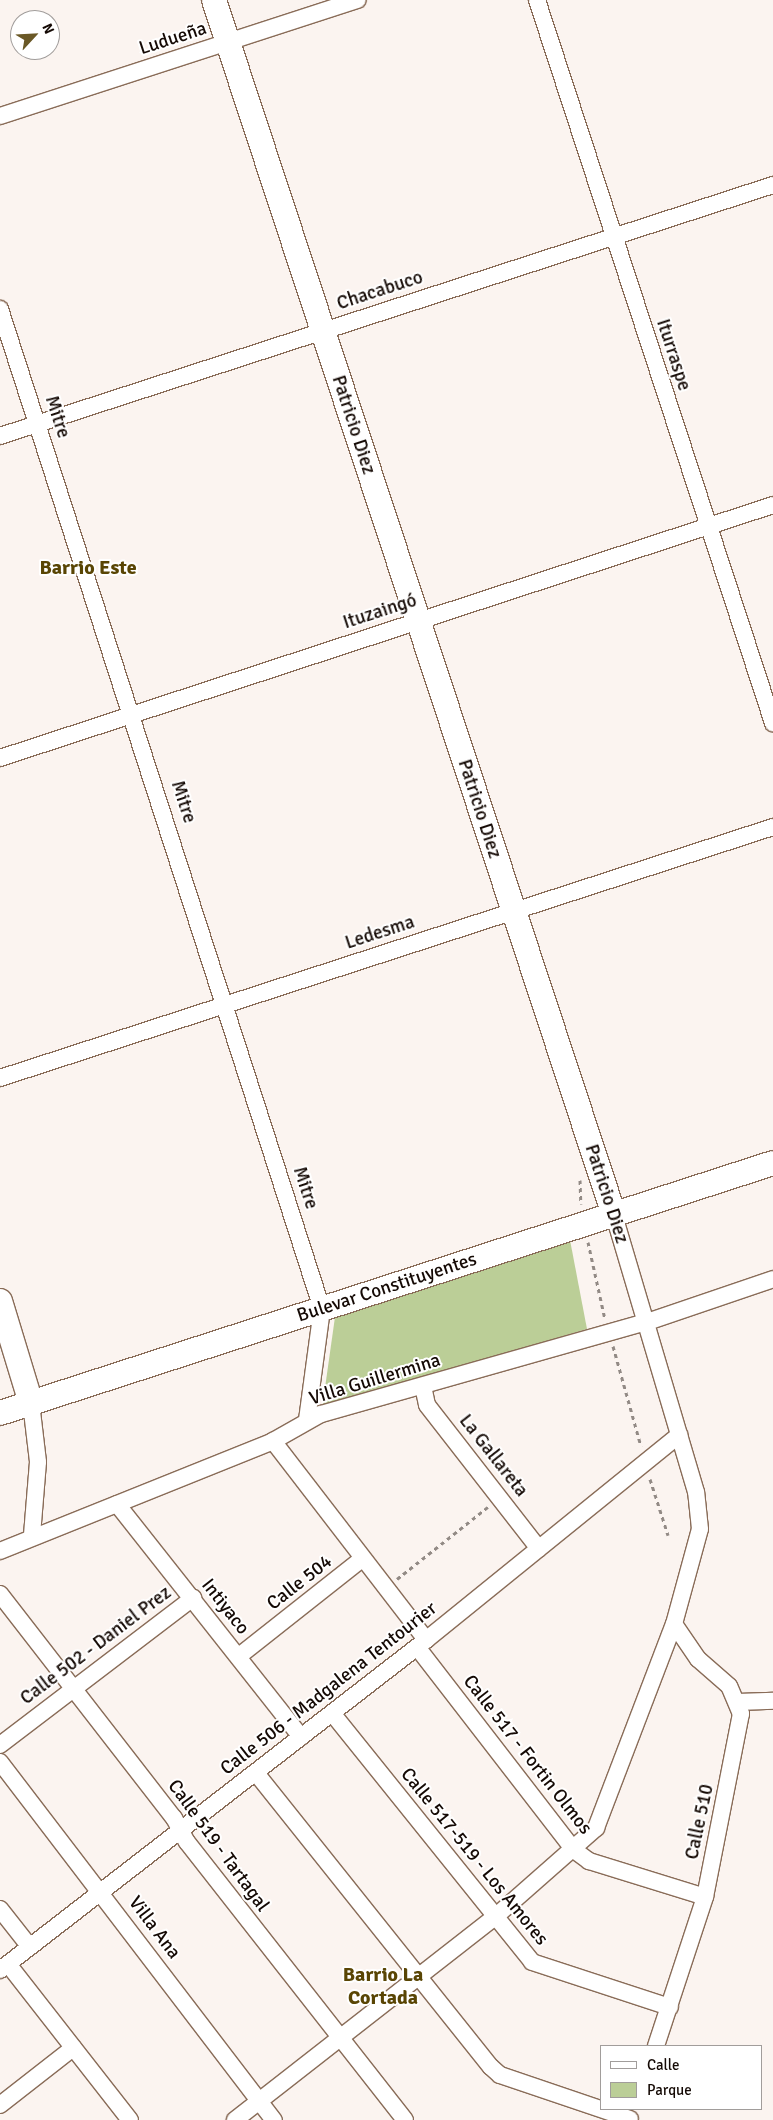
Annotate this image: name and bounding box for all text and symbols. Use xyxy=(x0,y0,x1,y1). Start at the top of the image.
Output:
north arrow xyxy=(10,10,60,60)
street label: Ludueña xyxy=(136,17,210,61)
text: N xyxy=(38,21,58,37)
street label: Chacabuco xyxy=(334,266,426,316)
street label: Iturraspe xyxy=(651,316,695,394)
street label: Patricio Diez xyxy=(326,373,380,477)
street label: Mitre xyxy=(39,393,75,441)
district label: Barrio Este xyxy=(39,555,137,579)
street label: Ituzaingó xyxy=(340,589,420,635)
street label: Patricio Diez xyxy=(452,757,506,861)
street label: Mitre xyxy=(165,778,201,826)
street label: Ledesma xyxy=(342,911,418,955)
street label: Patricio Diez xyxy=(579,1142,633,1246)
street label: Mitre xyxy=(287,1164,323,1212)
street label: Bulevar Constituyentes xyxy=(294,1248,480,1328)
street label: Villa Guillermina xyxy=(307,1349,443,1411)
street label: La Gallareta xyxy=(454,1410,532,1502)
street label: Calle 504 xyxy=(263,1551,337,1615)
street label: Intiyaco xyxy=(196,1575,254,1639)
street label: Calle 502 - Daniel Prez xyxy=(16,1582,176,1710)
street label: Calle 506 - Madgalena Tentourier xyxy=(216,1597,442,1781)
street label: Calle 517 - Fortin Olmos xyxy=(458,1671,596,1839)
street label: Calle 517-519 - Los Amores xyxy=(395,1764,553,1950)
street label: Calle 519 - Tartagal xyxy=(162,1776,274,1916)
street label: Calle 510 xyxy=(681,1782,719,1862)
street label: Villa Ana xyxy=(123,1892,185,1964)
district label: Barrio La Cortada xyxy=(343,1963,423,2010)
legend xyxy=(600,2045,763,2110)
text: Calle xyxy=(647,2056,680,2074)
text: Parque xyxy=(647,2081,692,2099)

